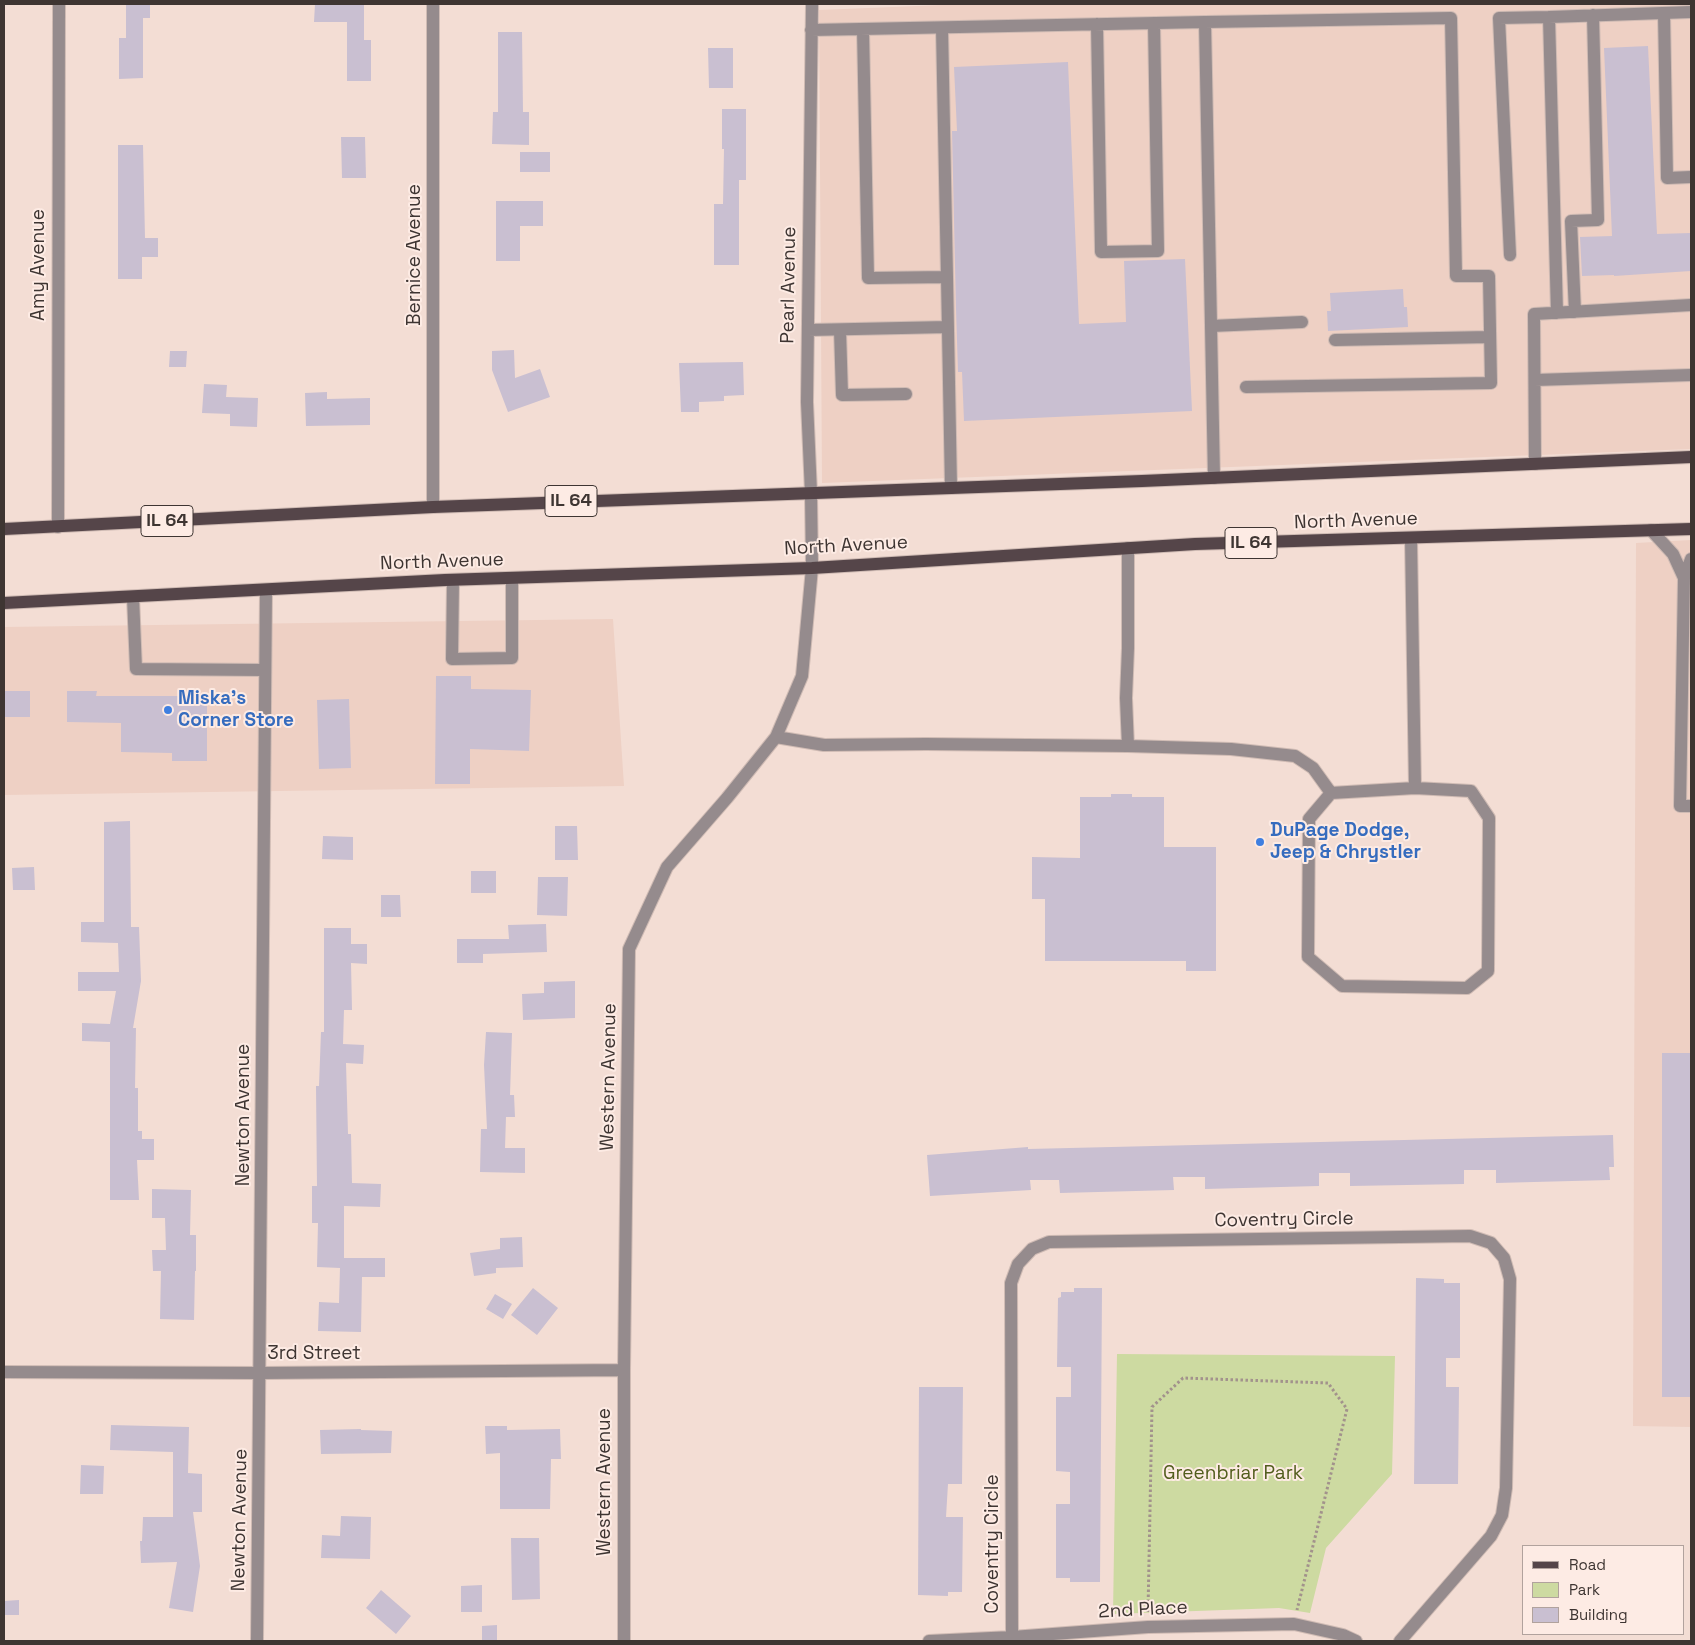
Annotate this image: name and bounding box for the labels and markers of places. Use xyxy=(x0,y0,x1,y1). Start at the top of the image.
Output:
place label: Miska's Corner Store xyxy=(178,688,294,732)
marker: Miska's Corner Store xyxy=(162,704,174,716)
place label: DuPage Dodge, Jeep & Chrystler xyxy=(1270,820,1421,864)
marker: DuPage Dodge, Jeep & Chrystler xyxy=(1254,836,1266,848)

